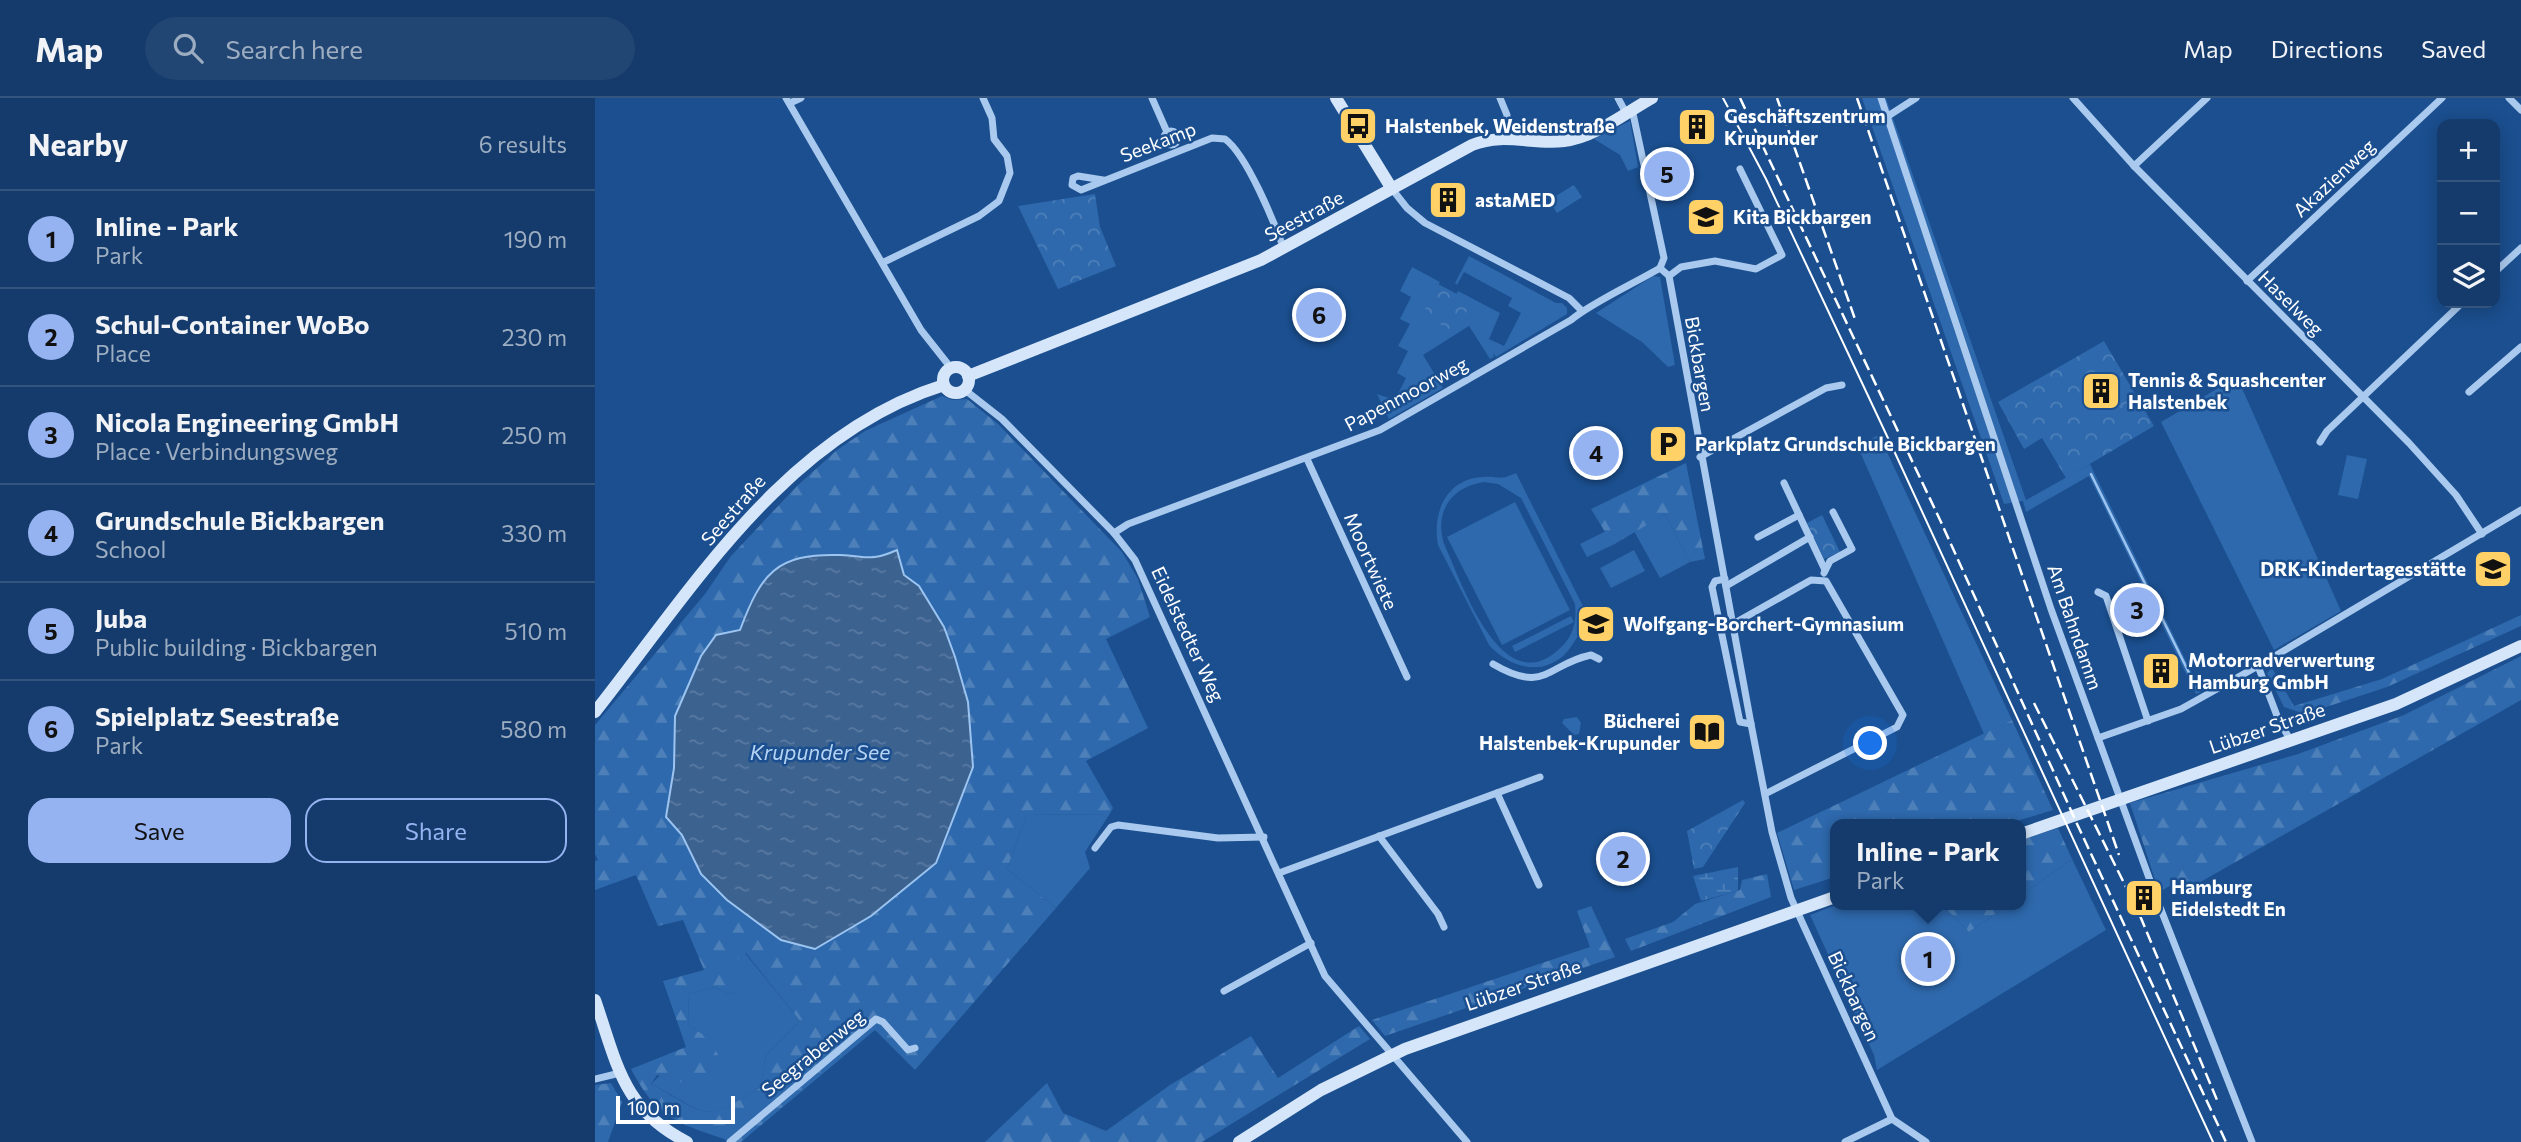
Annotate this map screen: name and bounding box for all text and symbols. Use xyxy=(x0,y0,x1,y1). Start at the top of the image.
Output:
search box xyxy=(145,17,635,80)
text: Map xyxy=(35,28,103,69)
icon: search xyxy=(169,29,207,67)
text: Search here xyxy=(225,33,363,64)
text: Map xyxy=(2183,34,2233,63)
text: Directions xyxy=(2271,34,2383,63)
text: Saved xyxy=(2421,34,2486,63)
place label: Geschäftszentrum Krupunder xyxy=(1724,104,1886,149)
bus stop icon: Halstenbek, Weidenstraße xyxy=(1337,105,1379,147)
building icon: Geschäftszentrum Krupunder xyxy=(1676,106,1718,148)
place label: Halstenbek, Weidenstraße xyxy=(1385,114,1615,137)
street label: Seekamp xyxy=(1117,117,1199,166)
map controls xyxy=(2437,119,2500,308)
button: + xyxy=(2437,119,2500,182)
text: Nearby xyxy=(28,125,128,162)
text: 6 results xyxy=(479,130,567,158)
street label: Akazienweg xyxy=(2288,134,2379,221)
pin: 5 xyxy=(1644,148,1690,200)
building icon: astaMED xyxy=(1427,179,1469,221)
button: − xyxy=(2437,182,2500,245)
street label: Seestraße xyxy=(1260,185,1347,246)
place label: astaMED xyxy=(1475,188,1555,211)
school or university icon: Kita Bickbargen xyxy=(1685,196,1727,238)
place label: Kita Bickbargen xyxy=(1733,205,1872,228)
text: Inline - Park xyxy=(95,210,239,241)
text: 1 xyxy=(46,225,56,253)
text: 190 m xyxy=(504,225,567,253)
text: Park xyxy=(95,241,143,269)
button: layers xyxy=(2437,245,2500,308)
street label: Haselweg xyxy=(2254,265,2329,340)
pin: 6 xyxy=(1296,289,1342,341)
text: Schul-Container WoBo xyxy=(95,308,370,339)
street label: Bickbargen xyxy=(1681,314,1720,413)
text: 2 xyxy=(44,323,58,351)
text: 230 m xyxy=(502,323,567,351)
text: Place xyxy=(95,339,151,367)
street label: Papenmoorweg xyxy=(1340,351,1471,436)
place label: Tennis & Squashcenter Halstenbek xyxy=(2128,368,2326,413)
building icon: Tennis & Squashcenter Halstenbek xyxy=(2080,370,2122,412)
text: Nicola Engineering GmbH xyxy=(95,406,399,437)
text: 3 xyxy=(44,421,58,449)
text: 250 m xyxy=(502,421,567,449)
parking icon: Parkplatz Grundschule Bickbargen xyxy=(1647,423,1689,465)
pin: 4 xyxy=(1573,427,1619,479)
place label: Parkplatz Grundschule Bickbargen xyxy=(1695,432,1996,455)
text: Place · Verbindungsweg xyxy=(95,437,338,465)
street label: Seestraße xyxy=(696,470,770,550)
text: Grundschule Bickbargen xyxy=(95,504,385,535)
street label: Moortwiete xyxy=(1340,509,1403,613)
text: 4 xyxy=(44,519,58,547)
text: 330 m xyxy=(501,519,567,547)
text: School xyxy=(95,535,166,563)
school or university icon: DRK-Kindertagesstätte xyxy=(2472,548,2514,590)
place label: DRK-Kindertagesstätte xyxy=(2260,557,2466,580)
street label: Am Bahndamm xyxy=(2043,561,2108,693)
street label: Eidelstedter Weg xyxy=(1147,563,1230,705)
pin: 3 xyxy=(2114,584,2160,636)
text: Juba xyxy=(95,602,147,633)
school or university icon: Wolfgang-Borchert-Gymnasium xyxy=(1575,603,1617,645)
place label: Wolfgang-Borchert-Gymnasium xyxy=(1623,612,1904,635)
text: 5 xyxy=(44,617,58,645)
text: 510 m xyxy=(504,617,567,645)
text: Public building · Bickbargen xyxy=(95,633,378,661)
place label: Motorradverwertung Hamburg GmbH xyxy=(2188,648,2375,693)
building icon: Motorradverwertung Hamburg GmbH xyxy=(2140,650,2182,692)
street label: Lübzer Straße xyxy=(2206,697,2328,758)
text: Spielplatz Seestraße xyxy=(95,700,339,731)
place label: Bücherei Halstenbek-Krupunder xyxy=(1479,709,1680,754)
library icon: Bücherei Halstenbek-Krupunder xyxy=(1686,711,1728,753)
text: 6 xyxy=(44,715,58,743)
text: 580 m xyxy=(500,715,567,743)
your location xyxy=(1853,726,1887,760)
text: Park xyxy=(95,731,143,759)
water label: Krupunder See xyxy=(750,739,890,764)
button: Save xyxy=(28,798,291,863)
button: Share xyxy=(305,798,567,863)
popup xyxy=(1830,819,2026,910)
pin: 2 xyxy=(1600,833,1646,885)
text: Inline - Park xyxy=(1856,835,2000,866)
text: Park xyxy=(1856,866,1904,894)
place label: Hamburg Eidelstedt En xyxy=(2171,875,2286,920)
building icon: Hamburg Eidelstedt En xyxy=(2123,877,2165,919)
pin: 1 xyxy=(1905,933,1951,985)
street label: Bickbargen xyxy=(1824,947,1885,1044)
street label: Lübzer Straße xyxy=(1462,954,1584,1015)
street label: Seegrabenweg xyxy=(757,1004,869,1101)
scale bar xyxy=(616,1093,735,1125)
text: 100 m xyxy=(627,1096,680,1119)

